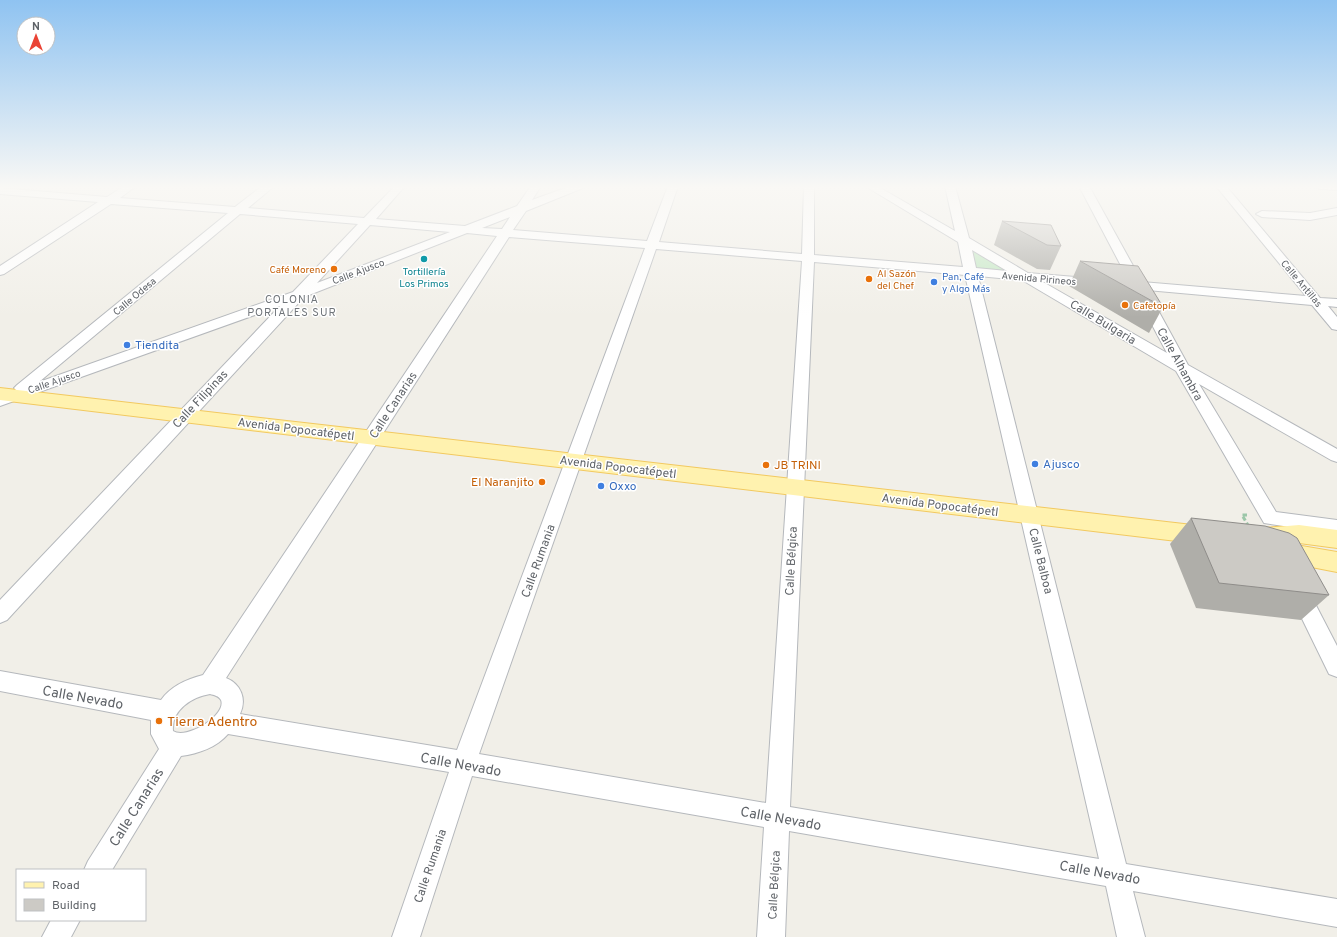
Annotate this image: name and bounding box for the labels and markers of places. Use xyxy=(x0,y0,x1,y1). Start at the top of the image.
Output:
marker: Tortillería Los Primos xyxy=(419,254,429,264)
place label: Café Moreno xyxy=(269,264,326,277)
marker: Café Moreno xyxy=(329,264,339,274)
place label: Tortillería Los Primos xyxy=(399,266,449,291)
place label: Al Sazón del Chef xyxy=(877,268,916,293)
place label: Pan, Café y Algo Más xyxy=(942,271,990,296)
marker: Al Sazón del Chef xyxy=(864,274,874,284)
marker: Pan, Café y Algo Más xyxy=(929,277,939,287)
marker: Cafetopía xyxy=(1120,300,1130,310)
place label: Cafetopía xyxy=(1133,300,1176,313)
place label: Tiendita xyxy=(135,338,179,354)
marker: Tiendita xyxy=(122,340,132,350)
place label: Ajusco xyxy=(1043,457,1080,473)
place label: JB TRINI xyxy=(774,458,821,474)
marker: Ajusco xyxy=(1030,459,1040,469)
marker: JB TRINI xyxy=(761,460,771,470)
place label: El Naranjito xyxy=(471,475,534,491)
marker: El Naranjito xyxy=(537,477,547,487)
place label: Oxxo xyxy=(609,479,637,495)
marker: Oxxo xyxy=(596,481,606,491)
place label: Tierra Adentro xyxy=(167,714,257,731)
marker: Tierra Adentro xyxy=(154,716,164,726)

